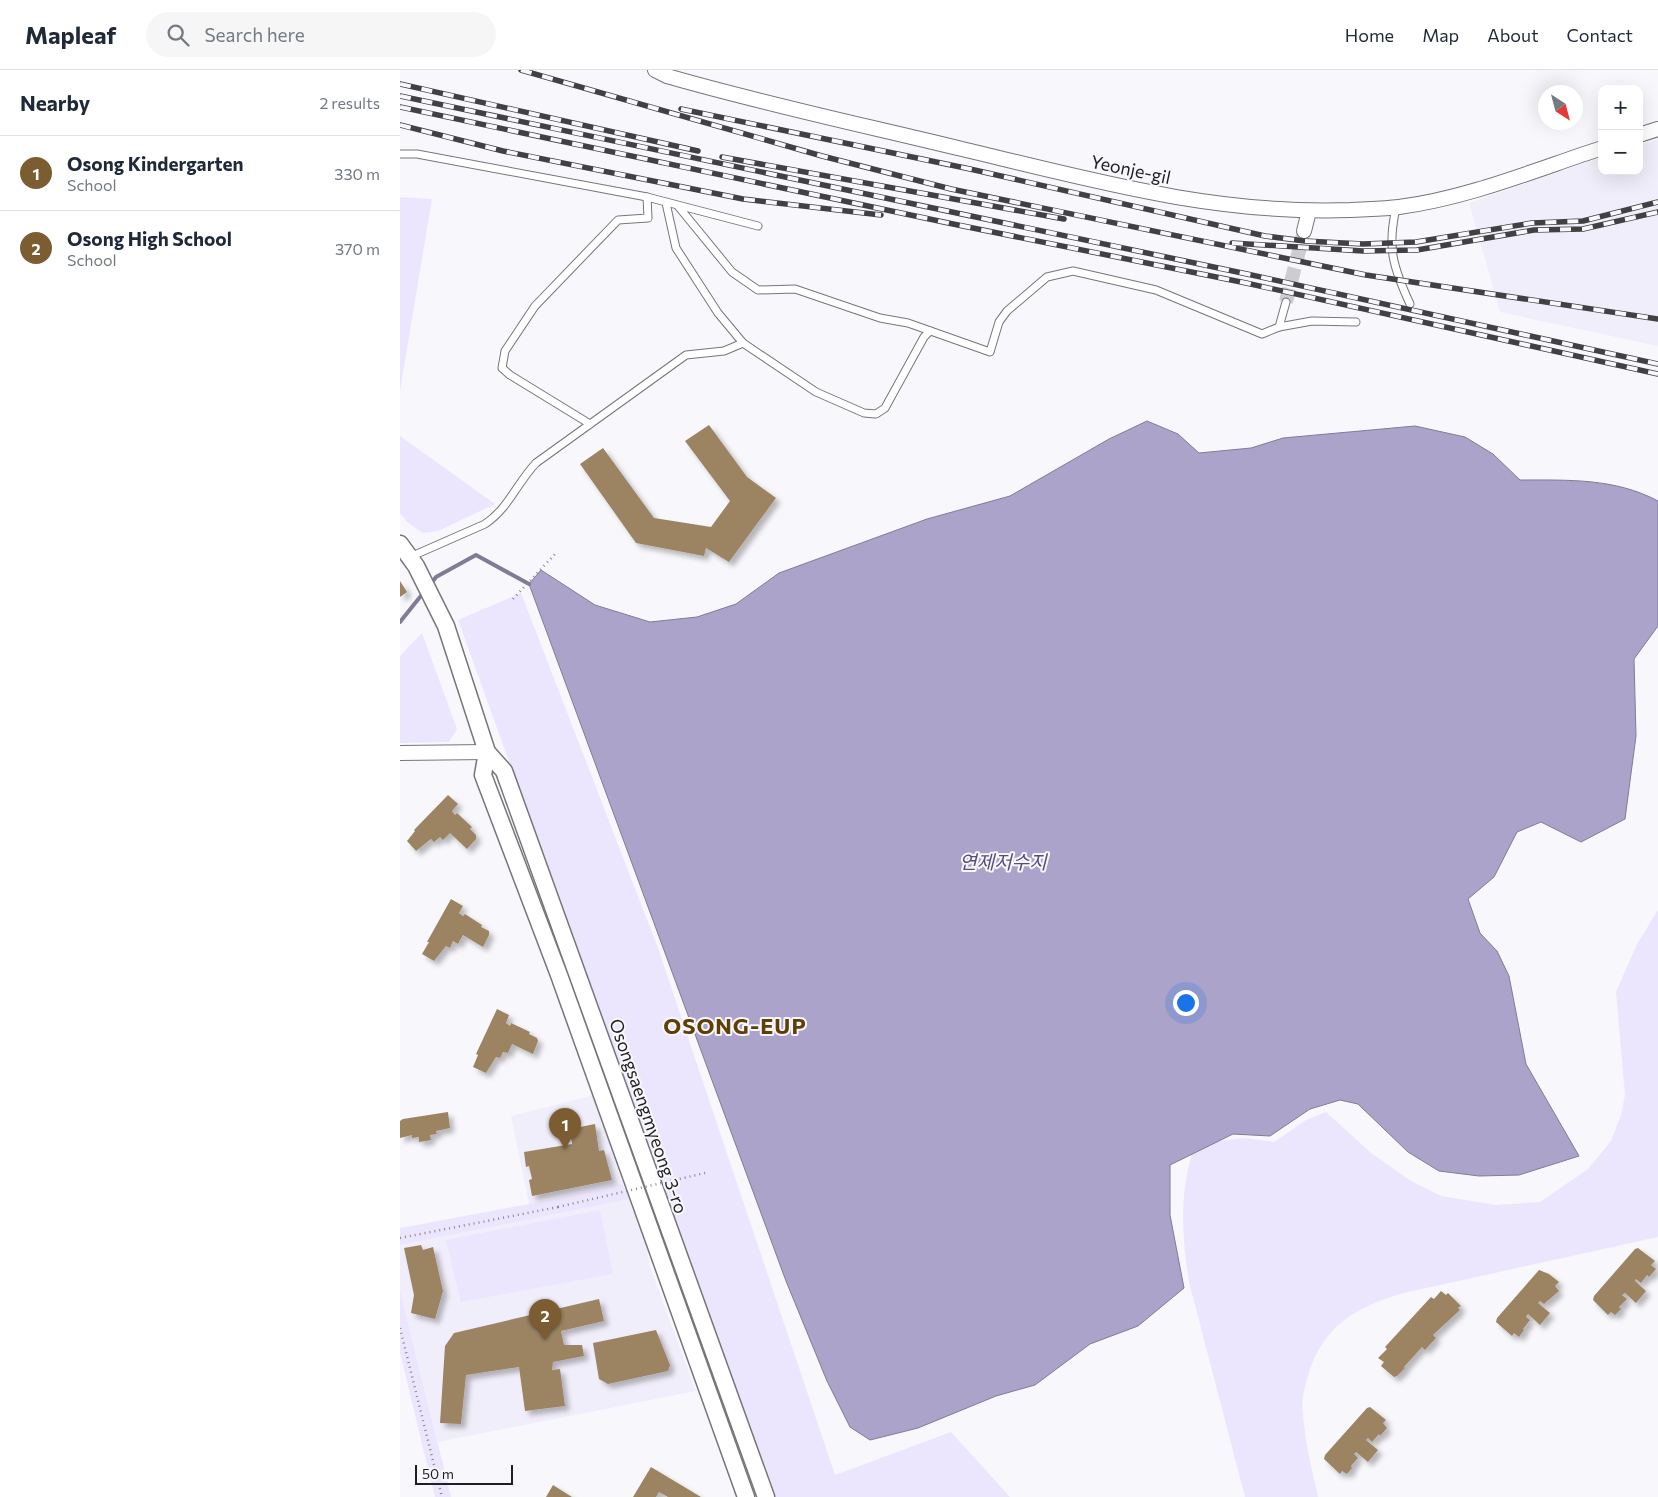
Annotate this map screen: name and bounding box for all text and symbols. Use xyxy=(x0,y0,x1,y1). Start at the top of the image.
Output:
search box xyxy=(146,12,496,57)
text: Mapleaf xyxy=(25,20,116,49)
icon: search xyxy=(164,21,192,49)
text: Search here xyxy=(204,23,305,46)
text: Home xyxy=(1345,24,1394,46)
text: Map xyxy=(1422,24,1459,46)
text: About xyxy=(1487,24,1539,46)
text: Contact xyxy=(1567,24,1633,46)
north arrow xyxy=(1538,85,1583,130)
map controls xyxy=(1598,85,1643,175)
button: + xyxy=(1598,85,1643,130)
text: Nearby xyxy=(20,90,90,115)
text: 2 results xyxy=(319,93,380,112)
button: − xyxy=(1598,130,1643,175)
street label: Yeonje-gil xyxy=(1089,150,1173,188)
text: Osong Kindergarten xyxy=(67,152,243,175)
text: 1 xyxy=(32,164,40,183)
text: 330 m xyxy=(334,164,380,183)
text: School xyxy=(67,175,117,194)
text: Osong High School xyxy=(67,227,232,250)
text: 2 xyxy=(31,239,41,258)
text: 370 m xyxy=(335,239,380,258)
text: School xyxy=(67,250,117,269)
water label: 연제저수지 xyxy=(959,850,1048,873)
your location xyxy=(1173,990,1199,1016)
district label: OSONG-EUP xyxy=(663,1012,807,1039)
street label: Osongsaengmyeong 3-ro xyxy=(605,1016,693,1216)
pin: 1 xyxy=(549,1108,581,1149)
pin: 2 xyxy=(529,1299,561,1340)
scale bar xyxy=(415,1462,512,1485)
text: 50 m xyxy=(422,1465,454,1482)

